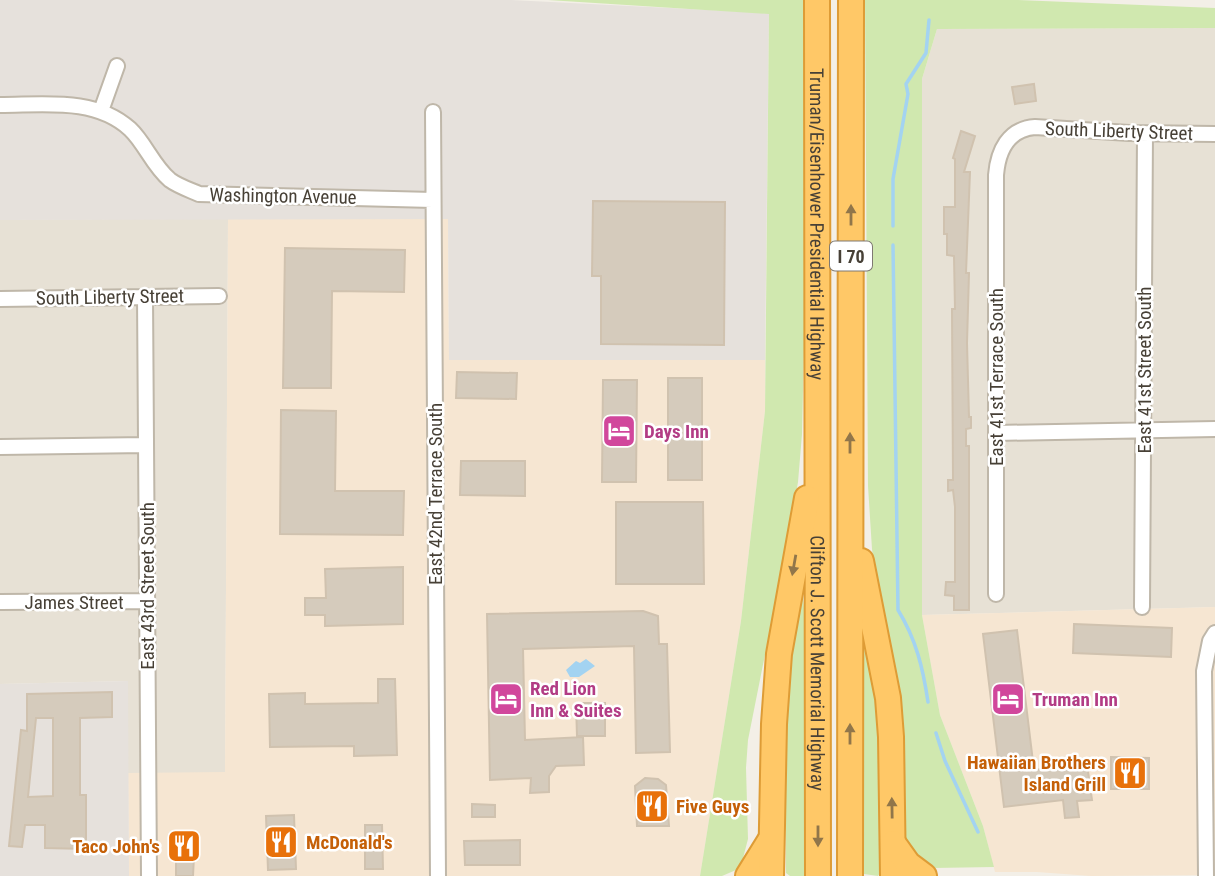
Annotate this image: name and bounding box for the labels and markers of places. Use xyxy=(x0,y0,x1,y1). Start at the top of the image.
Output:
hotel icon: Days Inn xyxy=(600,412,638,450)
place label: Days Inn xyxy=(644,420,709,443)
place label: Red Lion Inn & Suites xyxy=(530,677,622,722)
hotel icon: Red Lion Inn & Suites xyxy=(487,680,525,718)
hotel icon: Truman Inn xyxy=(989,680,1027,718)
place label: Truman Inn xyxy=(1032,688,1118,711)
place label: Hawaiian Brothers Island Grill xyxy=(967,751,1106,796)
restaurant icon: Hawaiian Brothers Island Grill xyxy=(1111,754,1149,792)
restaurant icon: Five Guys xyxy=(633,787,671,825)
place label: Five Guys xyxy=(676,795,749,818)
restaurant icon: McDonald's xyxy=(262,823,300,861)
restaurant icon: Taco John's xyxy=(165,827,203,865)
place label: McDonald's xyxy=(306,831,393,854)
place label: Taco John's xyxy=(72,835,160,858)

